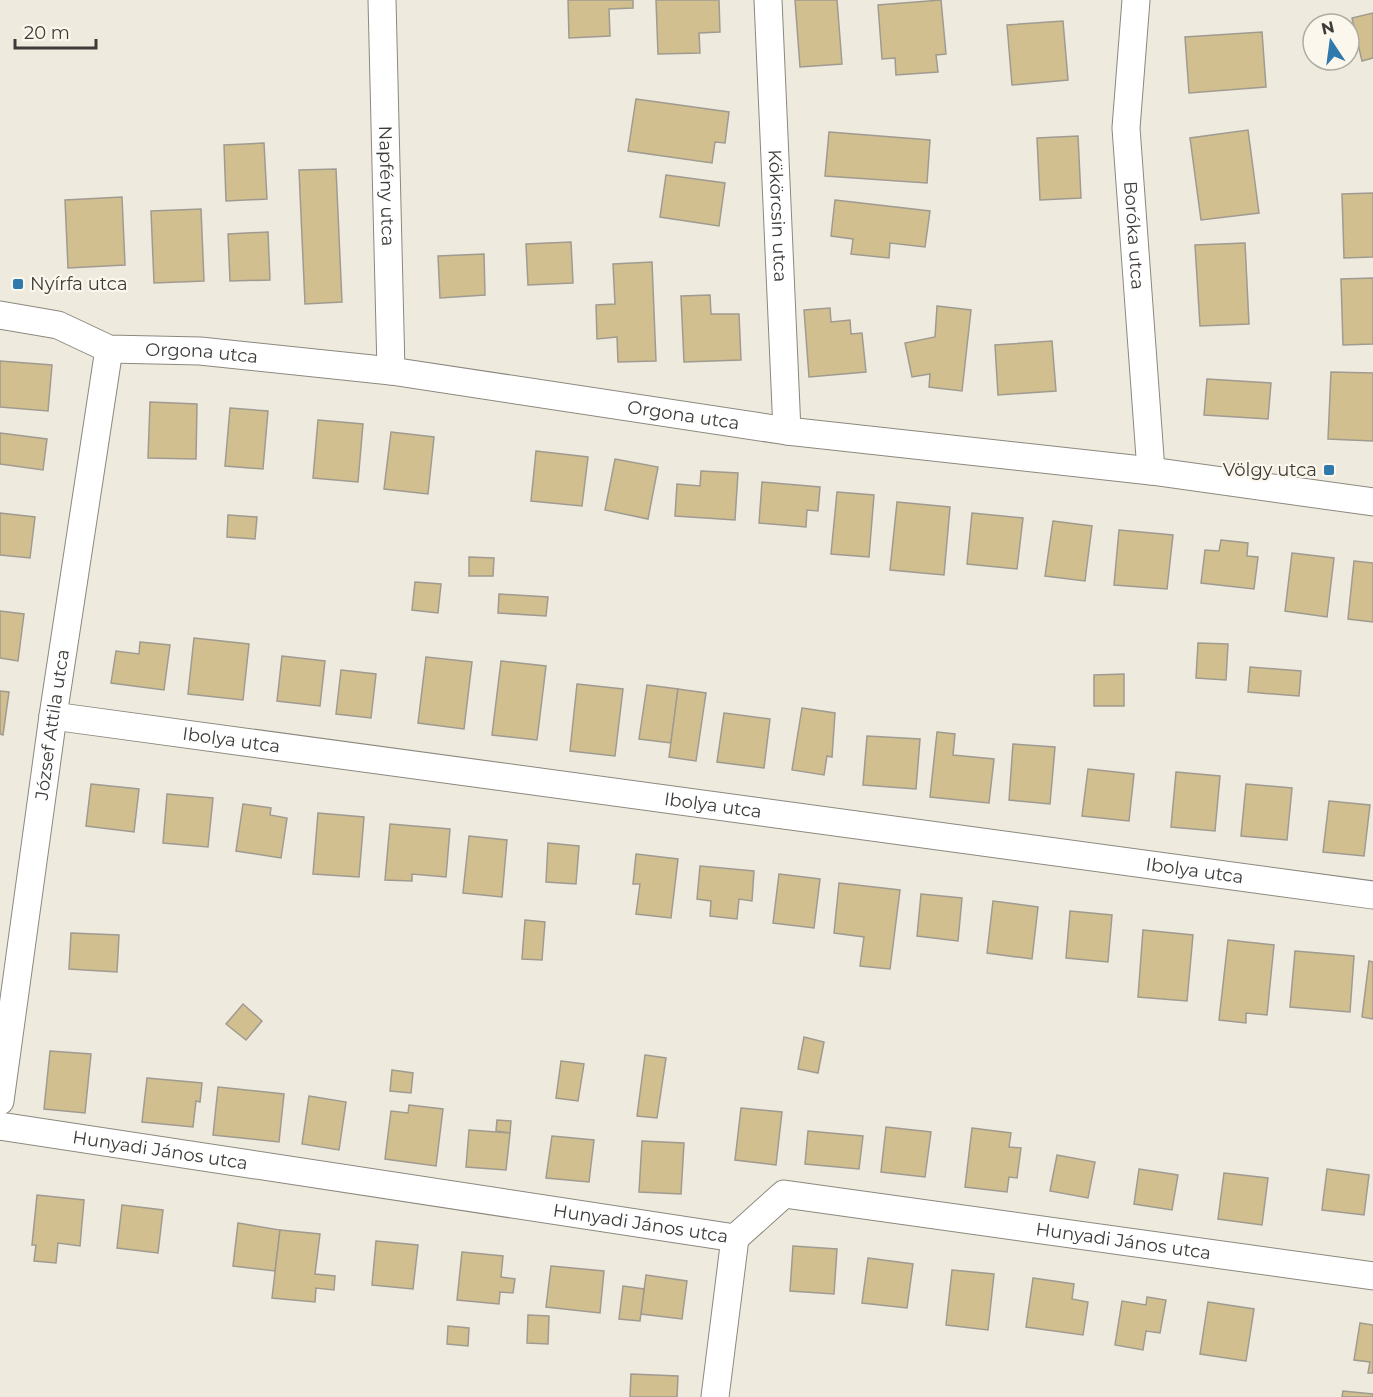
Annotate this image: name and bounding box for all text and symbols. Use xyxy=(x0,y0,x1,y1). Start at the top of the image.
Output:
scale bar xyxy=(15,12,96,50)
north arrow xyxy=(1301,12,1361,72)
text: N xyxy=(1319,17,1336,39)
text: 20 m xyxy=(24,22,70,44)
street label: Napfény utca xyxy=(374,125,399,246)
street label: Kökörcsin utca xyxy=(764,149,791,283)
street label: Boróka utca xyxy=(1119,180,1149,290)
place label: Nyírfa utca xyxy=(30,273,128,295)
marker: Nyírfa utca xyxy=(11,277,25,291)
street label: Orgona utca xyxy=(145,339,259,368)
street label: Orgona utca xyxy=(626,396,741,435)
place label: Völgy utca xyxy=(1223,459,1317,481)
marker: Völgy utca xyxy=(1322,463,1336,477)
street label: József Attila utca xyxy=(30,648,74,802)
street label: Ibolya utca xyxy=(181,723,282,758)
street label: Ibolya utca xyxy=(663,788,763,823)
street label: Ibolya utca xyxy=(1144,853,1245,888)
street label: Hunyadi János utca xyxy=(71,1126,249,1175)
street label: Hunyadi János utca xyxy=(552,1199,730,1248)
street label: Hunyadi János utca xyxy=(1034,1218,1212,1264)

